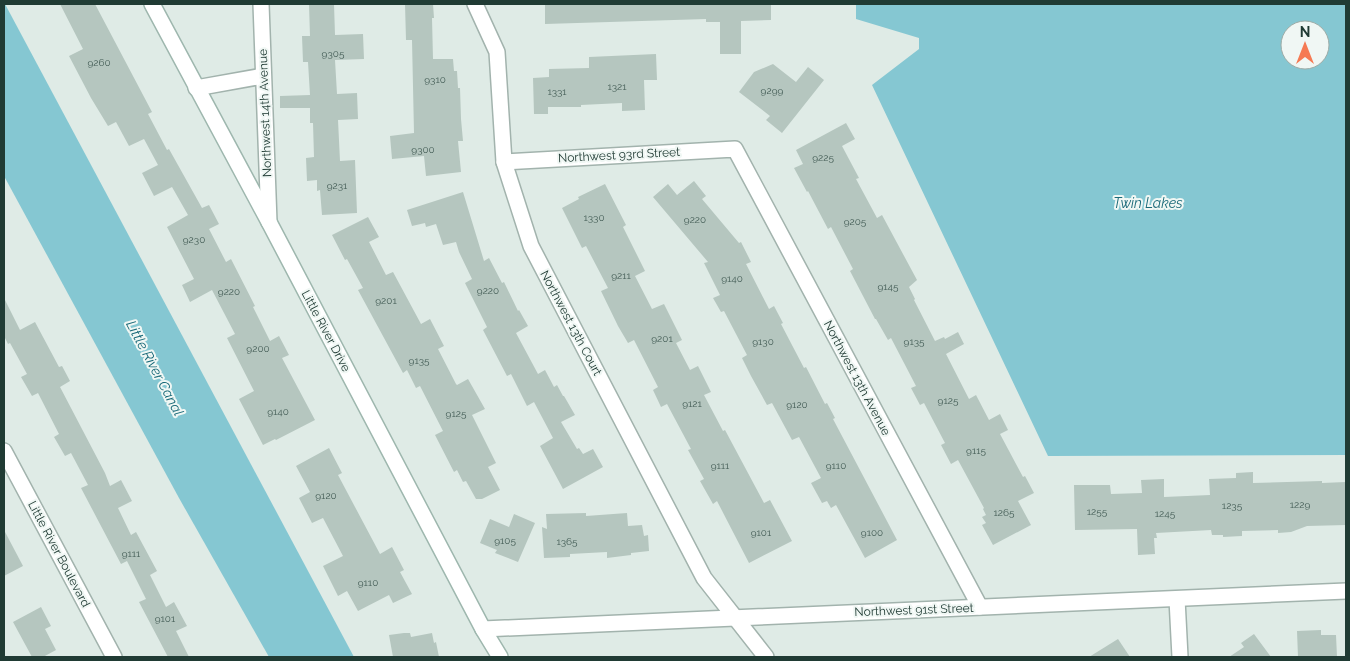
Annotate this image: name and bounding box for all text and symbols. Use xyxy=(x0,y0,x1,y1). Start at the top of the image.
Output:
north arrow xyxy=(1280,20,1330,70)
text: N xyxy=(1300,24,1310,40)
house number: 9305 xyxy=(322,48,345,59)
street label: Northwest 14th Avenue xyxy=(256,49,274,177)
house number: 9260 xyxy=(87,57,111,68)
house number: 9310 xyxy=(424,74,446,85)
house number: 1321 xyxy=(607,81,627,92)
house number: 9299 xyxy=(761,85,784,96)
house number: 1331 xyxy=(547,86,567,97)
house number: 9300 xyxy=(411,144,435,155)
street label: Northwest 93rd Street xyxy=(558,145,680,165)
house number: 9225 xyxy=(812,152,834,163)
house number: 9231 xyxy=(327,180,348,191)
water label: Twin Lakes xyxy=(1113,195,1183,211)
house number: 1330 xyxy=(583,212,605,223)
house number: 9220 xyxy=(684,214,706,225)
house number: 9205 xyxy=(844,216,867,227)
house number: 9230 xyxy=(183,234,205,245)
street label: Northwest 13th Court xyxy=(537,268,605,378)
house number: 9211 xyxy=(611,270,632,281)
house number: 9140 xyxy=(721,273,743,284)
house number: 9145 xyxy=(877,281,899,292)
house number: 9220 xyxy=(477,285,499,296)
house number: 9220 xyxy=(218,286,240,297)
street label: Little River Drive xyxy=(299,288,353,374)
house number: 9201 xyxy=(375,295,397,306)
water label: Little River Canal xyxy=(123,318,187,419)
street label: Northwest 13th Avenue xyxy=(821,318,893,438)
house number: 9201 xyxy=(651,333,673,344)
house number: 9130 xyxy=(752,336,774,347)
house number: 9135 xyxy=(904,336,925,347)
house number: 9200 xyxy=(246,343,270,354)
house number: 9135 xyxy=(409,355,430,366)
house number: 9125 xyxy=(938,395,959,406)
house number: 9121 xyxy=(682,398,703,409)
house number: 9120 xyxy=(786,399,808,410)
house number: 9140 xyxy=(267,406,289,417)
house number: 9125 xyxy=(446,408,467,419)
house number: 9115 xyxy=(966,445,986,456)
house number: 9111 xyxy=(711,460,730,471)
house number: 9110 xyxy=(826,460,846,471)
house number: 9120 xyxy=(315,490,337,501)
street label: Little River Boulevard xyxy=(25,498,93,610)
house number: 1229 xyxy=(1290,499,1310,510)
house number: 1235 xyxy=(1222,500,1243,511)
house number: 1255 xyxy=(1087,506,1108,517)
house number: 1265 xyxy=(994,507,1015,518)
house number: 1245 xyxy=(1155,508,1176,519)
house number: 9101 xyxy=(751,527,772,538)
house number: 9100 xyxy=(861,527,883,538)
house number: 9105 xyxy=(494,535,516,546)
house number: 1365 xyxy=(556,536,578,547)
house number: 9111 xyxy=(122,548,141,559)
house number: 9110 xyxy=(358,577,378,588)
street label: Northwest 91st Street xyxy=(854,601,974,619)
house number: 9101 xyxy=(155,613,176,624)

